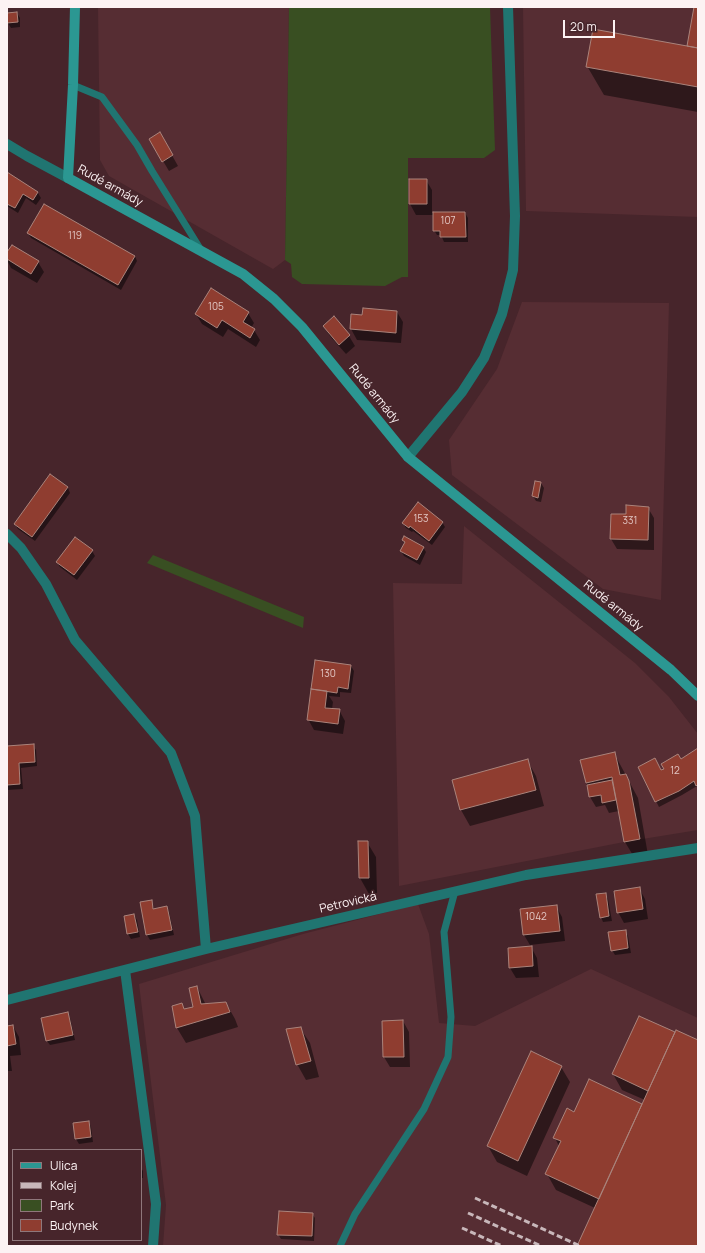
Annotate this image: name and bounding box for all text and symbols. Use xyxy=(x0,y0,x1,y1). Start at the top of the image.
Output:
scale bar xyxy=(565,12,617,38)
text: 20 m xyxy=(570,18,597,35)
street label: Rudé armády xyxy=(75,162,145,210)
house number: 107 xyxy=(440,215,456,227)
house number: 119 xyxy=(68,230,82,242)
house number: 105 xyxy=(208,301,224,313)
street label: Rudé armády xyxy=(346,361,402,427)
house number: 153 xyxy=(413,513,429,525)
house number: 331 xyxy=(623,515,637,527)
street label: Rudé armády xyxy=(580,578,646,634)
house number: 130 xyxy=(320,668,336,680)
house number: 12 xyxy=(670,765,680,777)
street label: Petrovická xyxy=(318,889,378,917)
house number: 1042 xyxy=(525,911,547,923)
legend xyxy=(12,1149,142,1241)
text: Ulica xyxy=(50,1157,77,1174)
text: Kolej xyxy=(50,1177,77,1194)
text: Park xyxy=(50,1197,74,1214)
text: Budynek xyxy=(50,1217,98,1234)

